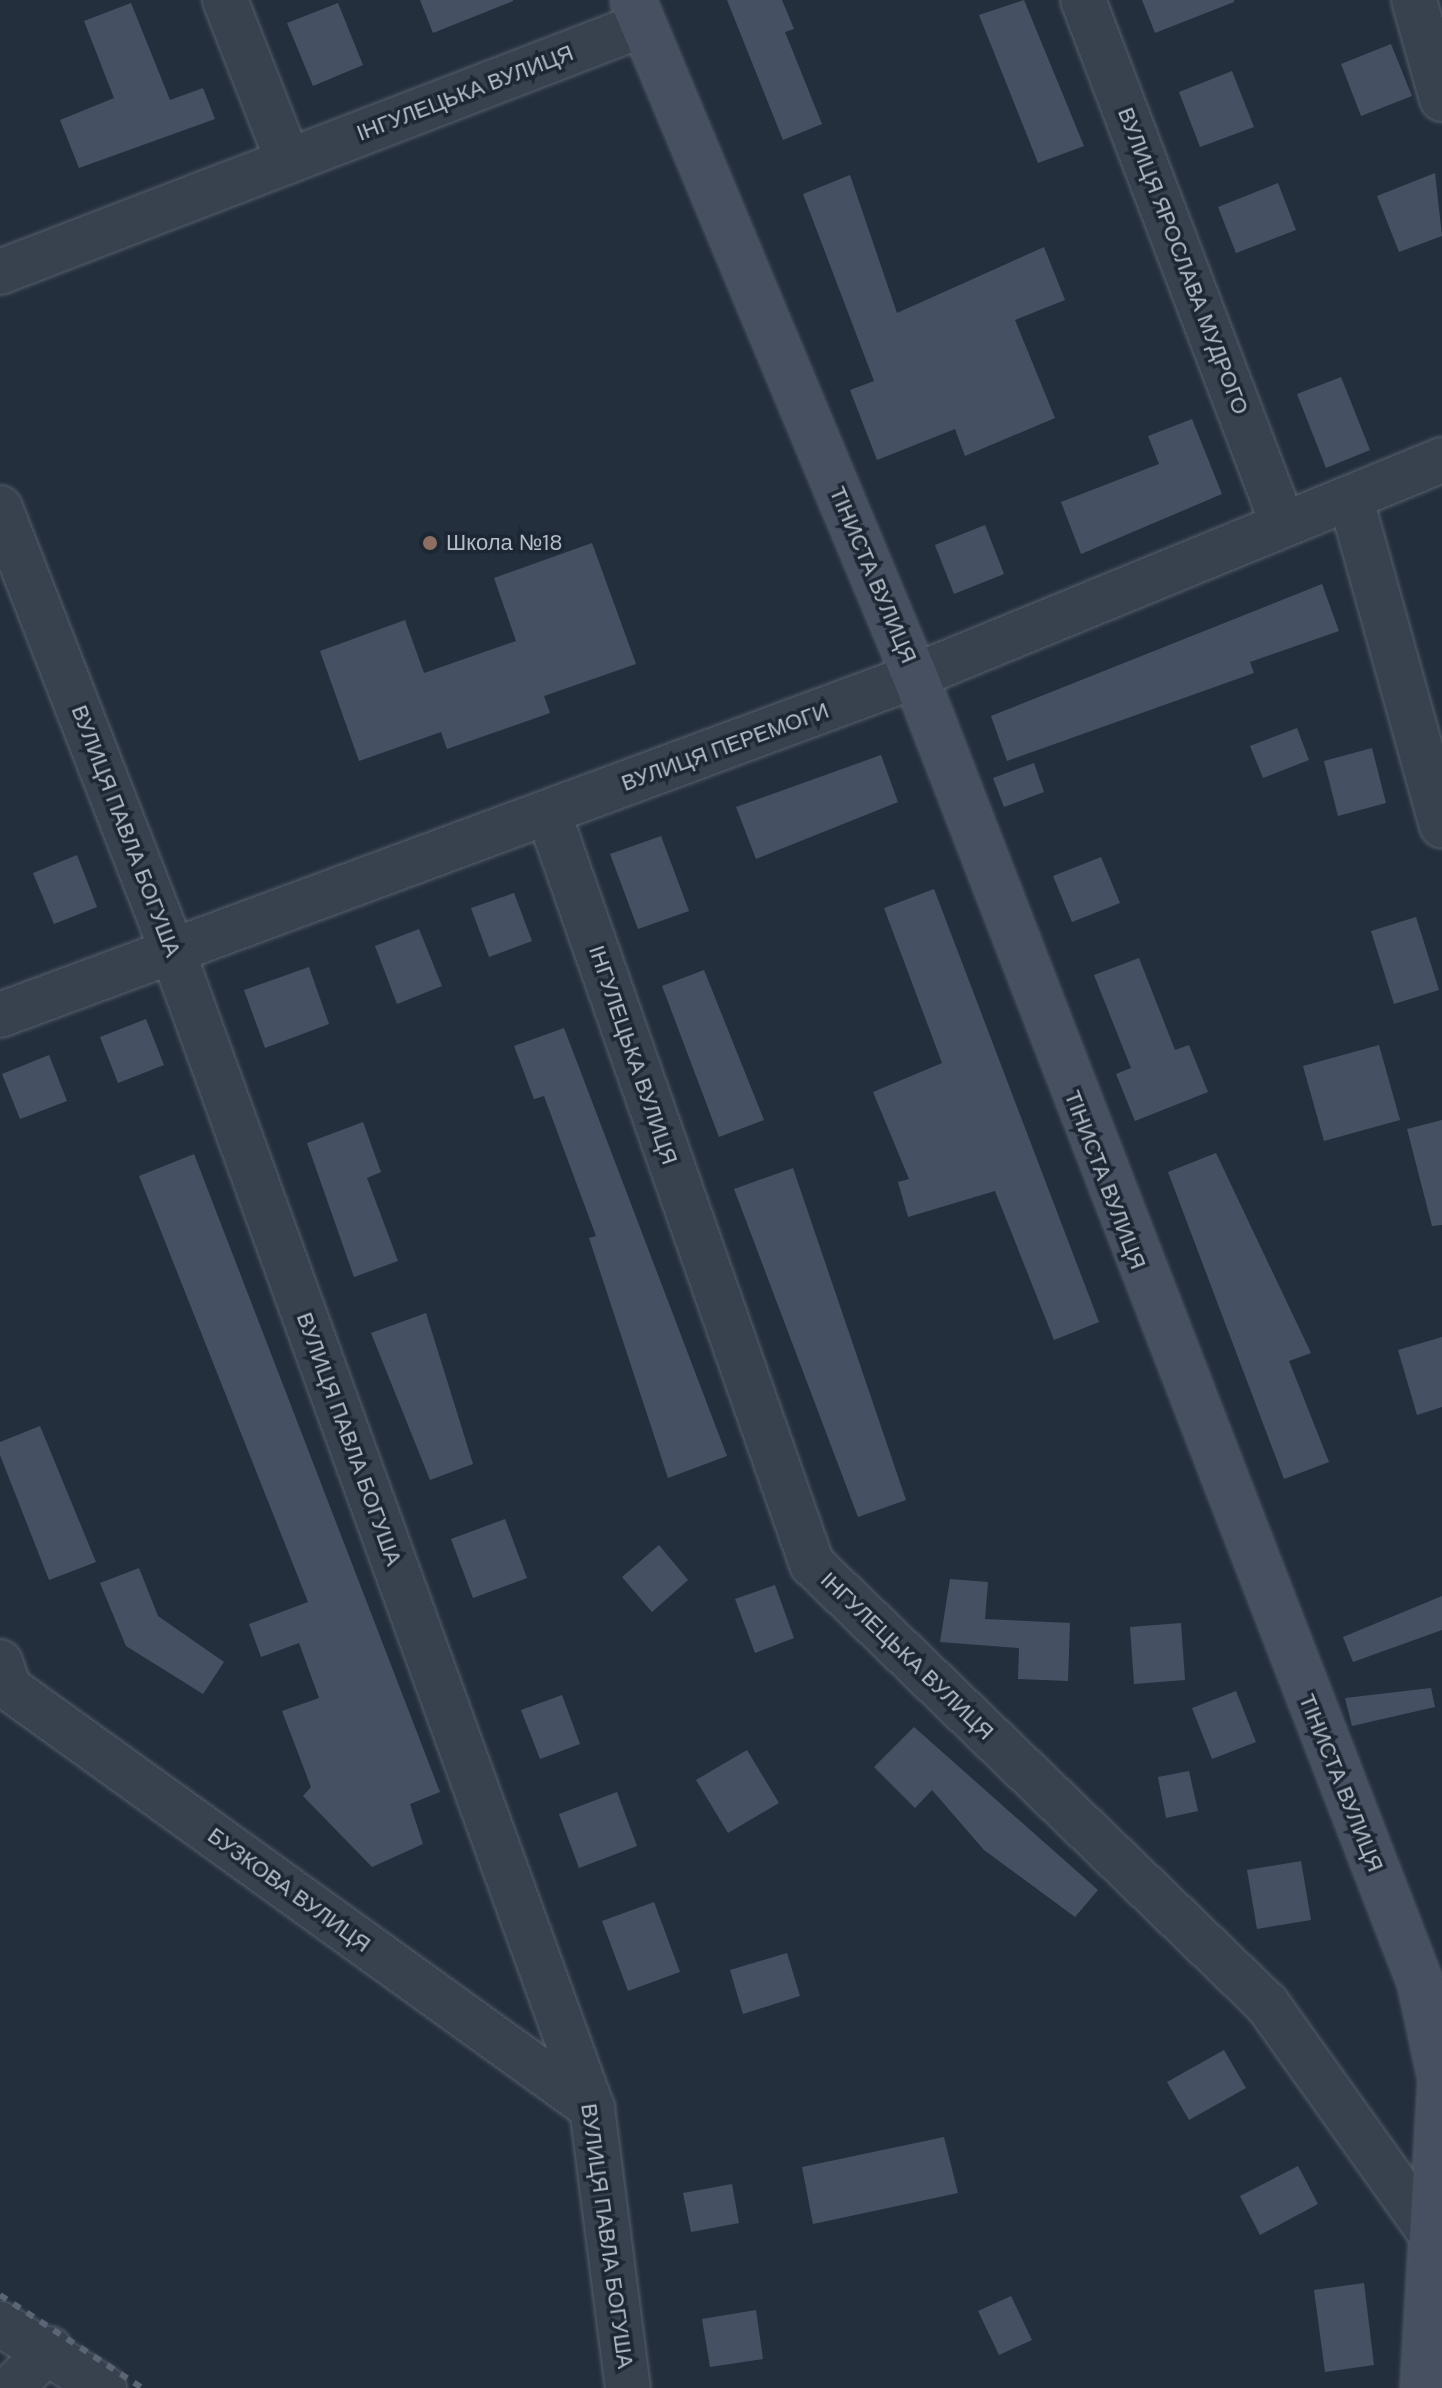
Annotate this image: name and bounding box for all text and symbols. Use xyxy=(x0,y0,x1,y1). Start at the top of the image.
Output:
street label: ІНГУЛЕЦЬКА ВУЛИЦЯ xyxy=(353,39,577,147)
street label: ВУЛИЦЯ ЯРОСЛАВА МУДРОГО xyxy=(1112,104,1254,418)
street label: ТІНИСТА ВУЛИЦЯ xyxy=(824,483,922,667)
place label: Школа №18 xyxy=(446,530,563,556)
marker: Школа №18 xyxy=(421,534,439,552)
street label: ВУЛИЦЯ ПЕРЕМОГИ xyxy=(618,697,832,797)
street label: ВУЛИЦЯ ПАВЛА БОГУША xyxy=(66,701,186,961)
street label: ІНГУЛЕЦЬКА ВУЛИЦЯ xyxy=(583,942,683,1168)
street label: ТІНИСТА ВУЛИЦЯ xyxy=(1059,1087,1151,1273)
street label: ВУЛИЦЯ ПАВЛА БОГУША xyxy=(291,1309,407,1569)
street label: ІНГУЛЕЦЬКА ВУЛИЦЯ xyxy=(815,1567,999,1745)
street label: ТІНИСТА ВУЛИЦЯ xyxy=(1293,1690,1389,1876)
street label: БУЗКОВА ВУЛИЦЯ xyxy=(203,1822,375,1958)
street label: ВУЛИЦЯ ПАВЛА БОГУША xyxy=(575,2102,639,2370)

